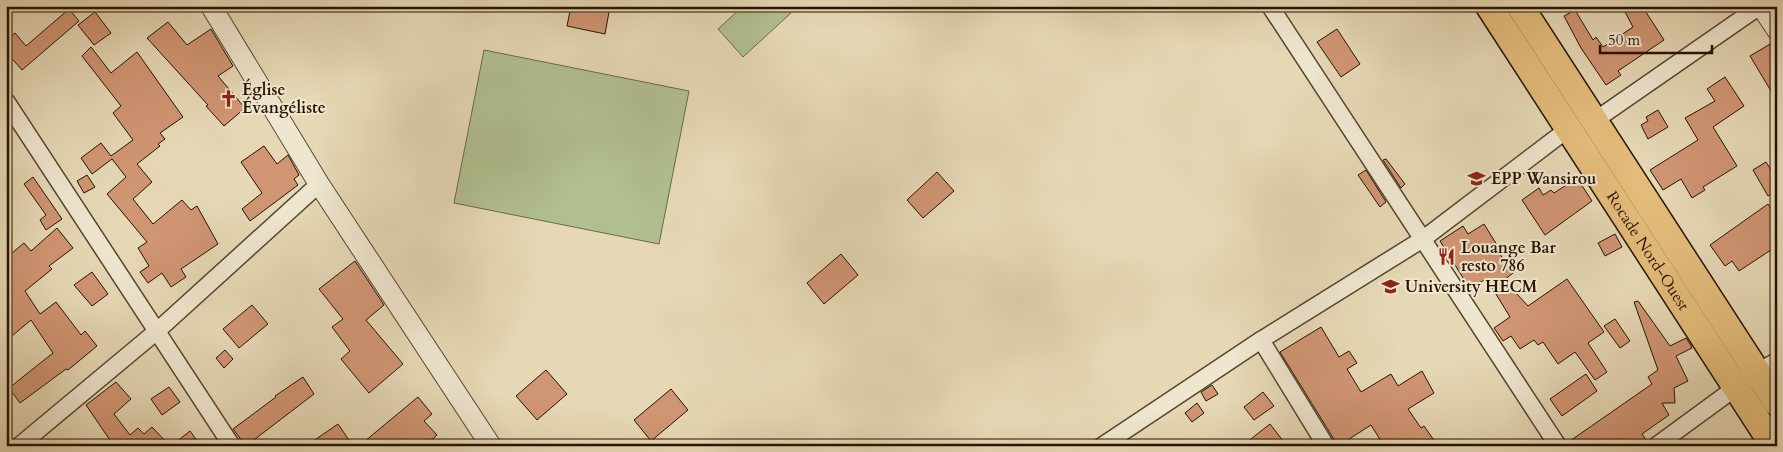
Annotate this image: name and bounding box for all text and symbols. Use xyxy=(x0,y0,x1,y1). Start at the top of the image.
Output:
scale bar xyxy=(1600,22,1713,54)
text: 50 m xyxy=(1608,30,1640,50)
place label: Église Évangéliste xyxy=(242,78,326,119)
church icon: Église Évangéliste xyxy=(218,89,238,109)
place label: EPP Wansirou xyxy=(1491,168,1596,190)
school or university icon: EPP Wansirou xyxy=(1467,169,1487,189)
street label: Rocade Nord-Ouest xyxy=(1601,187,1695,315)
place label: Louange Bar resto 786 xyxy=(1461,237,1556,277)
restaurant icon: Louange Bar resto 786 xyxy=(1437,247,1457,267)
place label: University HECM xyxy=(1405,276,1538,298)
school or university icon: University HECM xyxy=(1381,277,1401,297)

